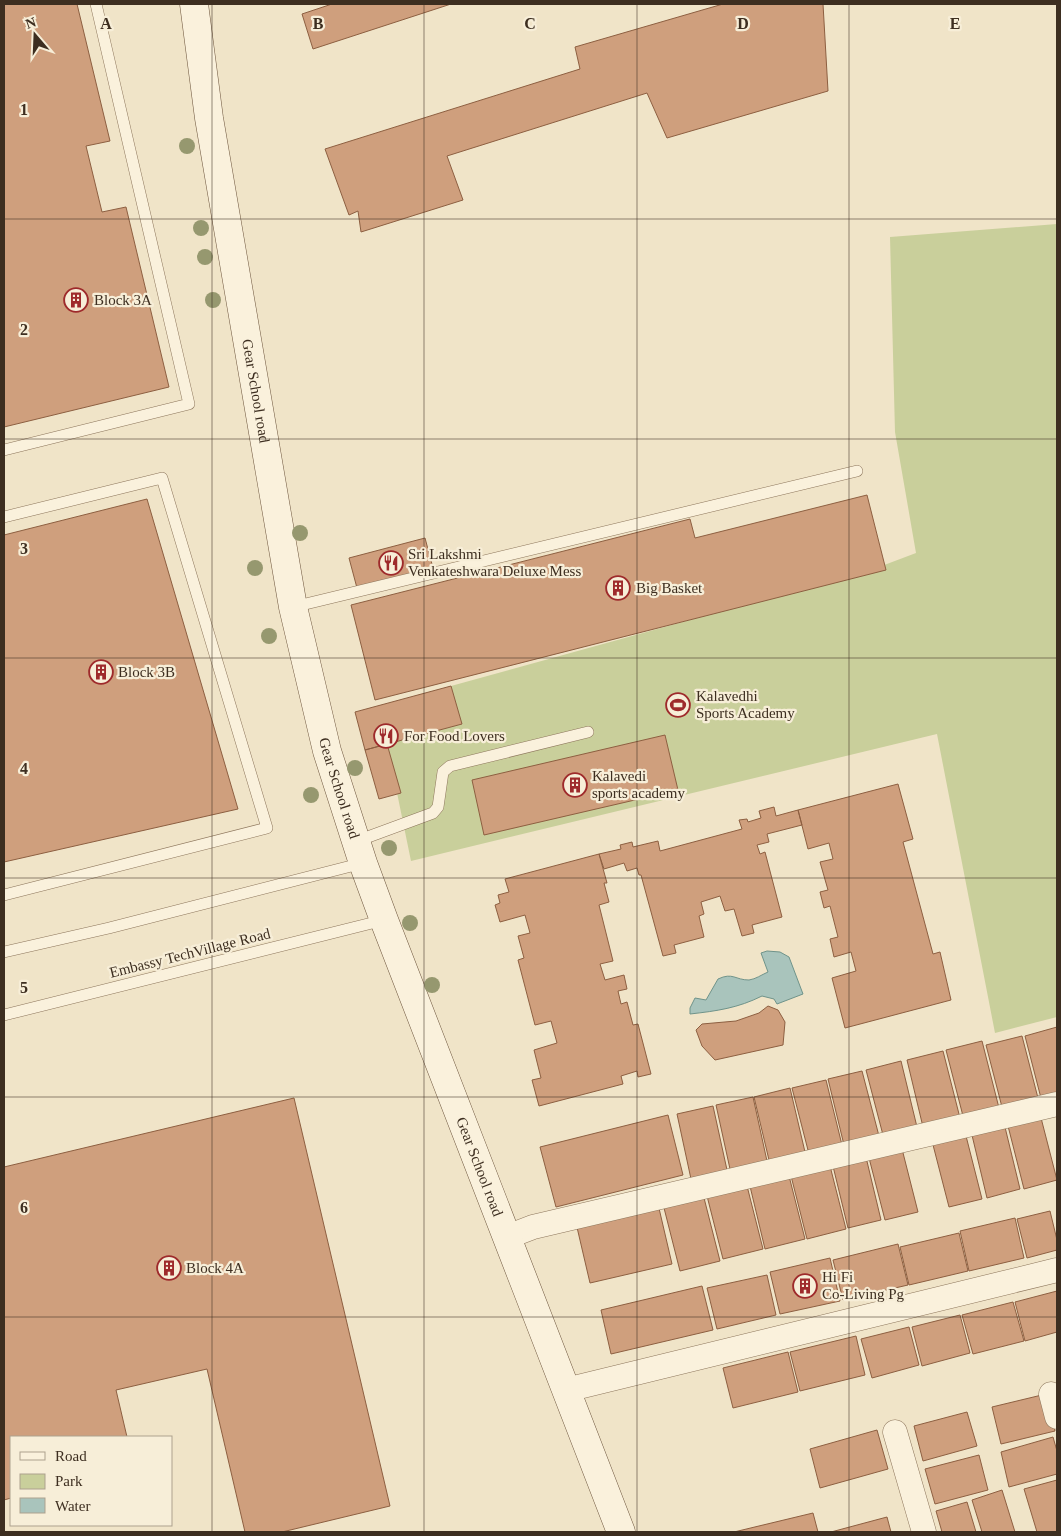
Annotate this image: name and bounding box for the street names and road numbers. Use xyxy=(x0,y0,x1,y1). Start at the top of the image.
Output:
street label: Gear School road xyxy=(239,338,273,445)
street label: Gear School road xyxy=(316,736,363,841)
street label: Embassy TechVillage Road xyxy=(108,925,273,981)
street label: Gear School road xyxy=(453,1115,506,1219)

